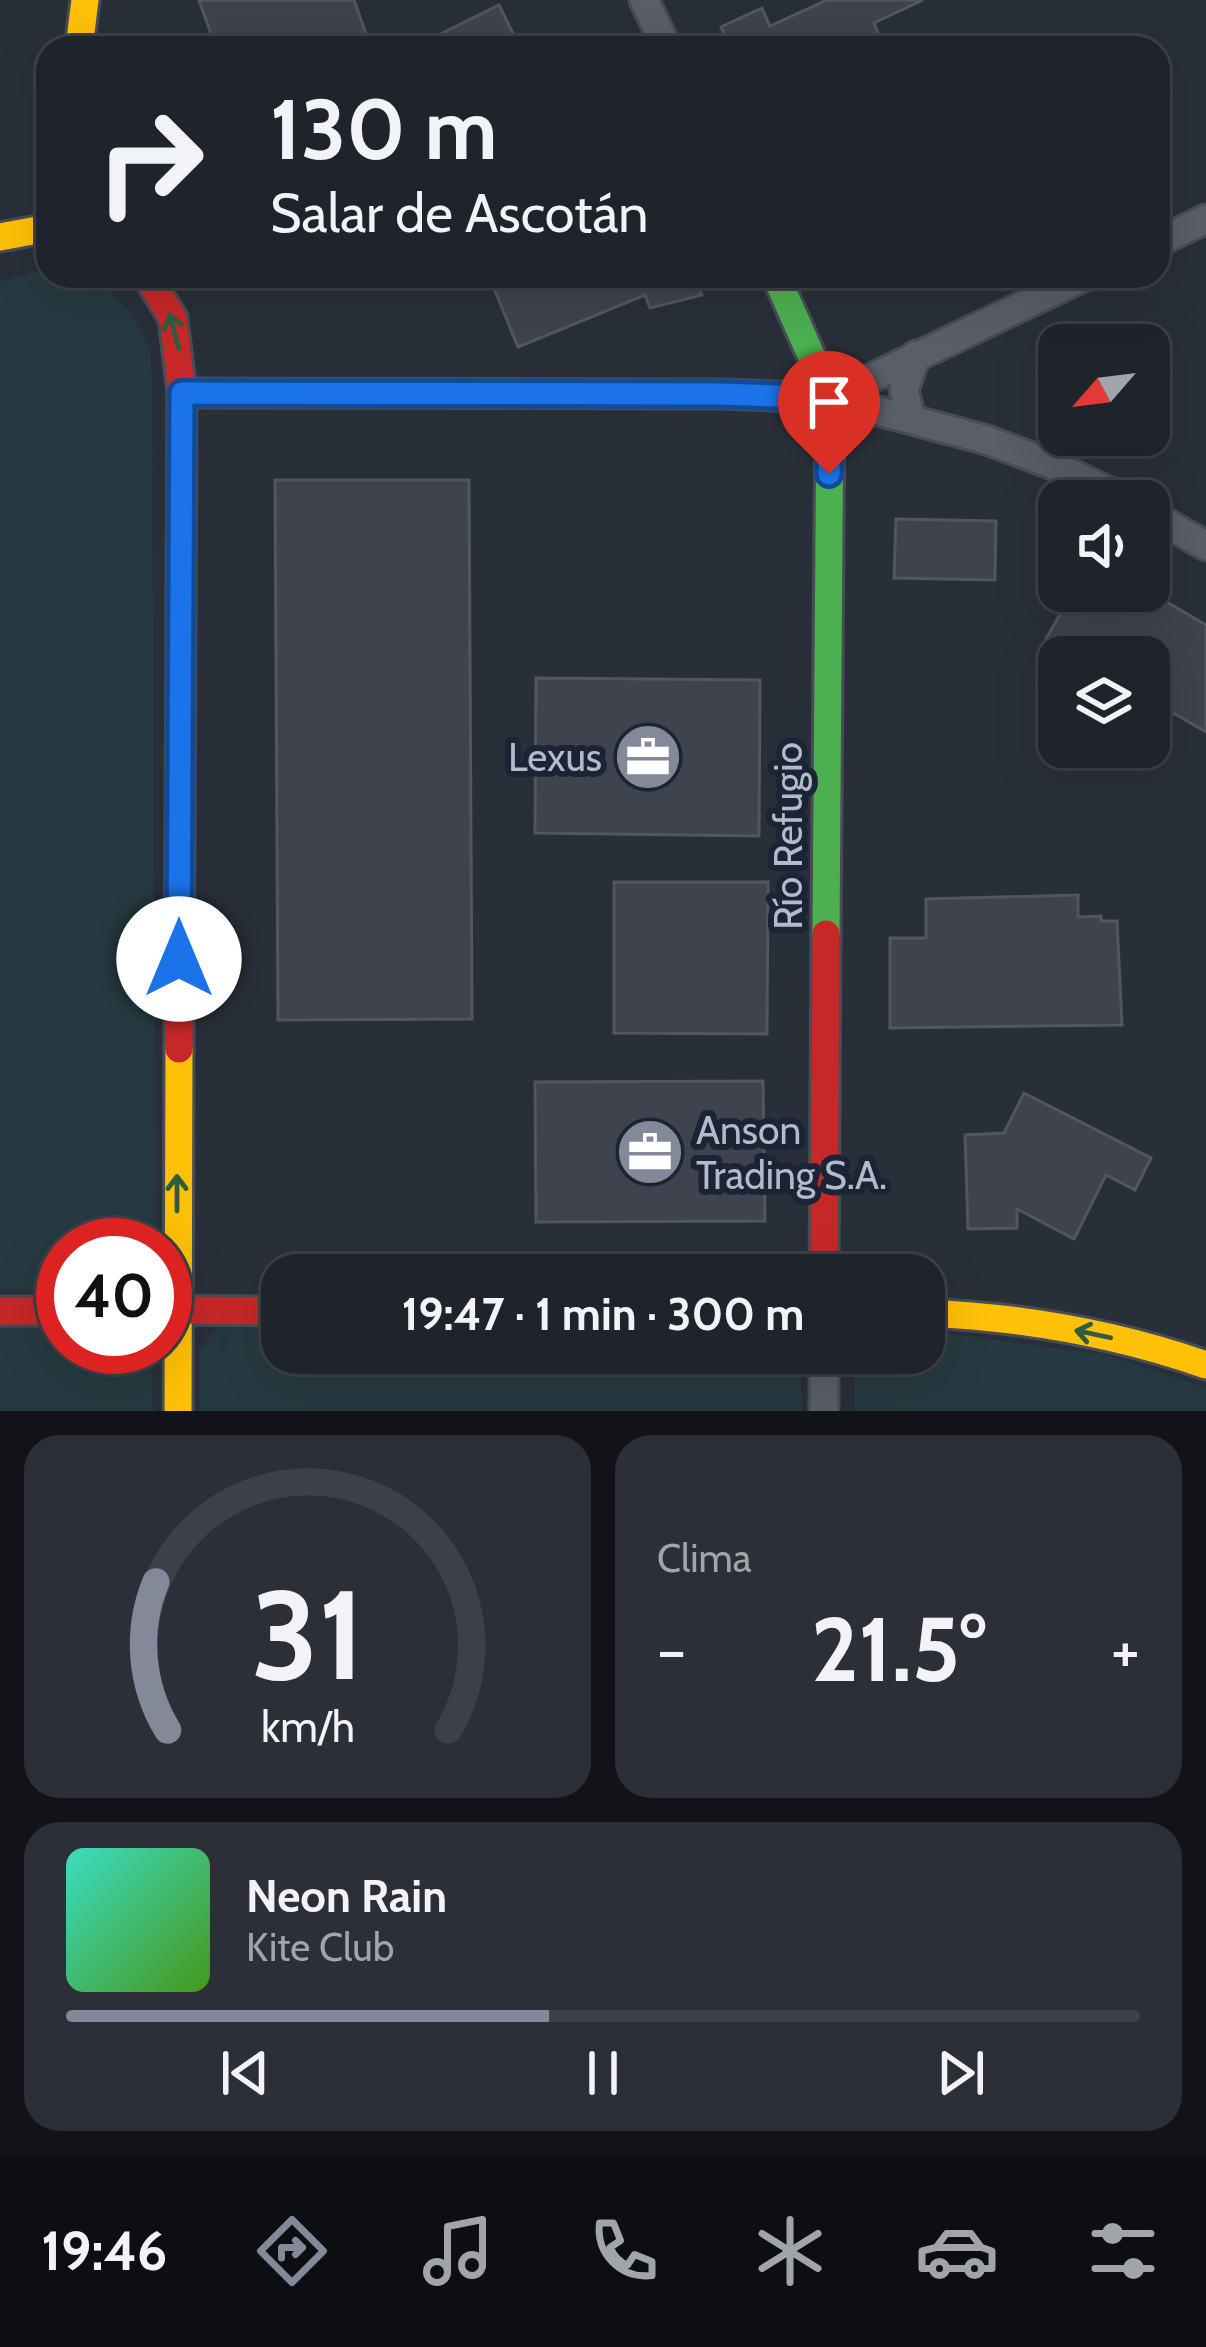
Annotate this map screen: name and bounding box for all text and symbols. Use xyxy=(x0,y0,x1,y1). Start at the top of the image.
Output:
text: 130 m xyxy=(270,78,497,180)
icon: right xyxy=(72,84,228,240)
text: Salar de Ascotán xyxy=(270,180,649,246)
one-way arrow xyxy=(162,313,184,351)
north arrow xyxy=(1038,324,1170,456)
map controls xyxy=(1038,324,1170,768)
pin xyxy=(778,351,880,474)
icon: arrive xyxy=(796,369,862,435)
button: sound xyxy=(1038,480,1170,612)
button: layers xyxy=(1038,636,1170,768)
office icon: Lexus xyxy=(613,722,683,792)
place label: Lexus xyxy=(508,733,602,781)
street label: Río Refugio xyxy=(764,742,812,930)
position arrow xyxy=(116,896,242,1022)
place label: Anson Trading S.A. xyxy=(696,1106,887,1199)
office icon: Anson Trading S.A. xyxy=(615,1117,685,1187)
one-way arrow xyxy=(166,1174,189,1213)
speed limit sign: 40 xyxy=(36,1218,192,1374)
text: 19:47 · 1 min · 300 m xyxy=(402,1287,804,1341)
one-way arrow xyxy=(1075,1321,1113,1344)
text: Clima xyxy=(657,1534,751,1582)
text: 31 xyxy=(251,1559,364,1710)
text: 21.5° xyxy=(811,1594,986,1704)
text: − xyxy=(657,1609,686,1690)
text: + xyxy=(1111,1609,1140,1690)
text: km/h xyxy=(261,1700,354,1752)
text: Neon Rain xyxy=(246,1869,447,1923)
text: Kite Club xyxy=(246,1923,394,1971)
icon: previous xyxy=(212,2040,278,2106)
icon: pause xyxy=(570,2040,636,2106)
icon: next xyxy=(928,2040,994,2106)
icon: directions xyxy=(250,2209,334,2293)
icon: music xyxy=(416,2209,500,2293)
icon: phone xyxy=(582,2209,666,2293)
icon: climate xyxy=(748,2209,832,2293)
icon: car xyxy=(915,2209,999,2293)
icon: filters xyxy=(1081,2209,1165,2293)
text: 19:46 xyxy=(41,2218,167,2284)

